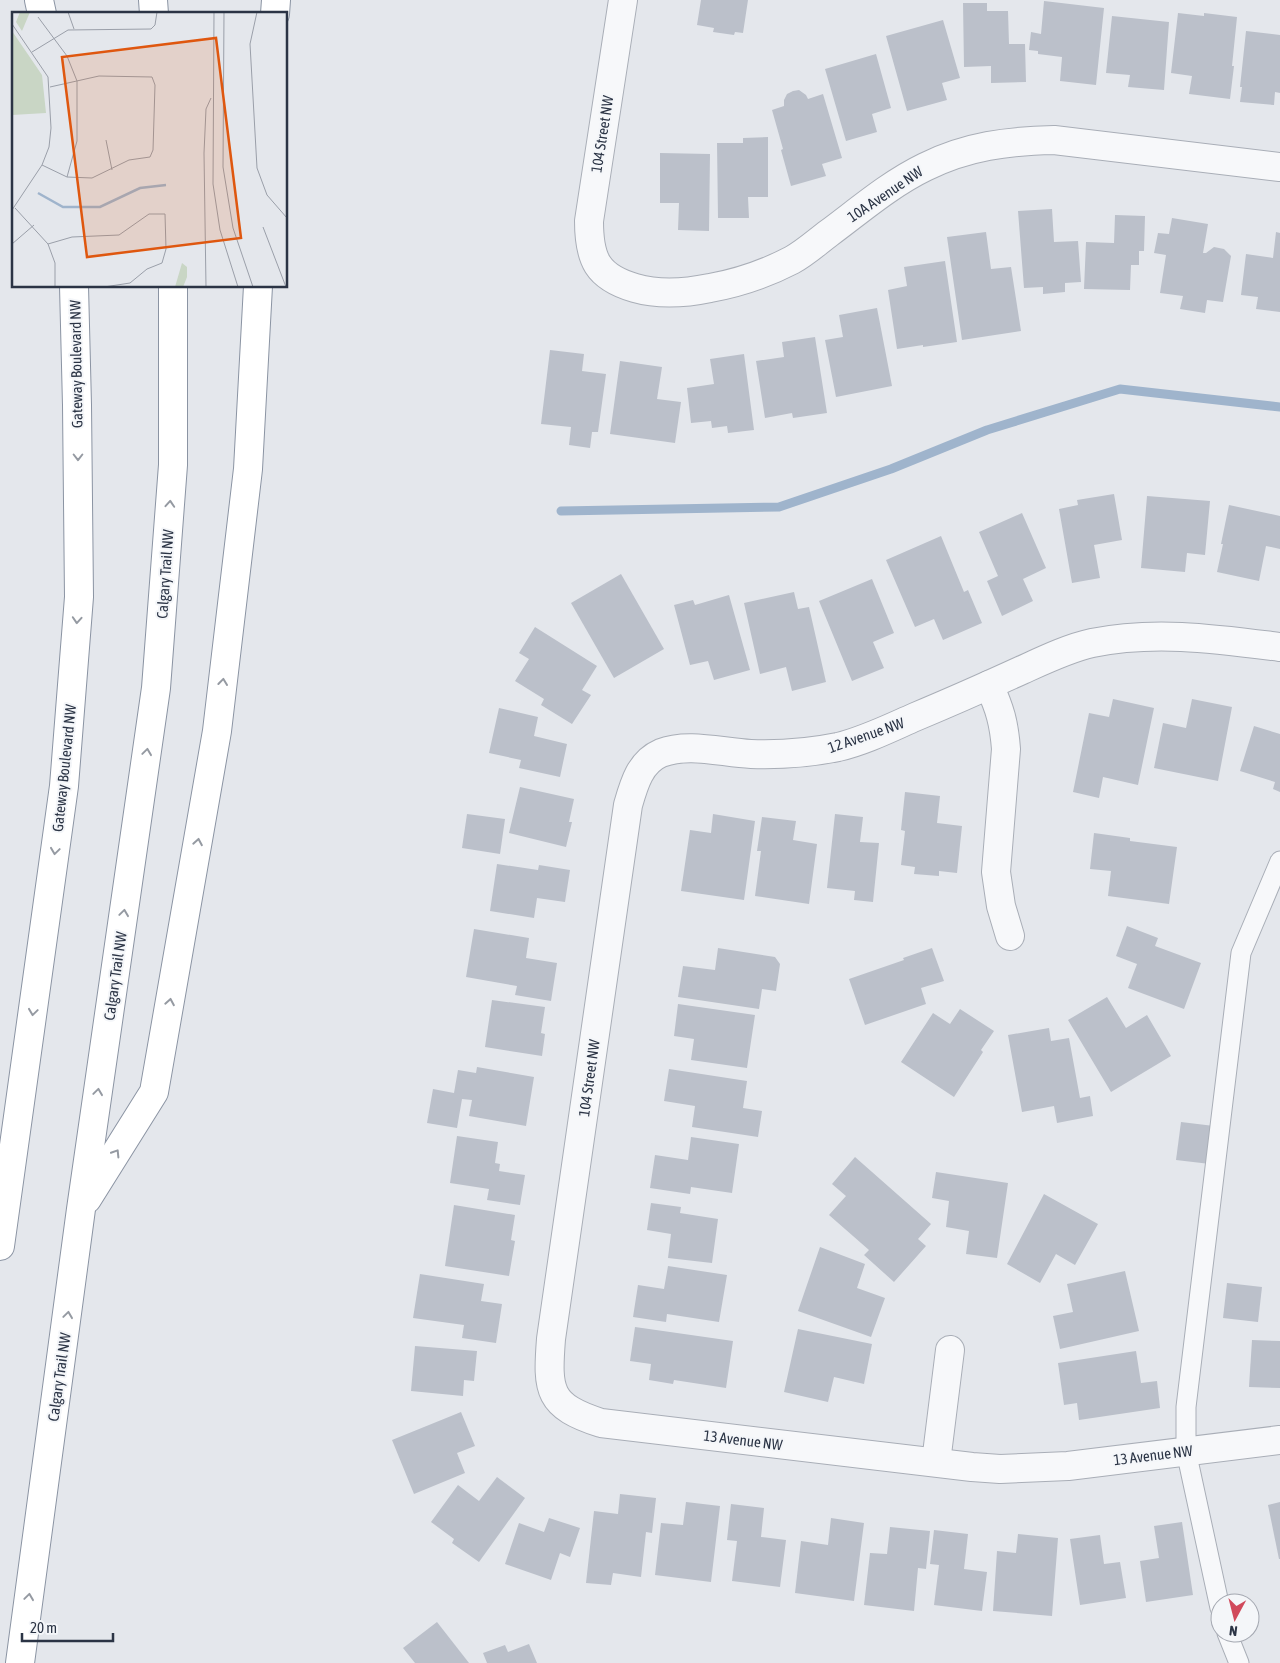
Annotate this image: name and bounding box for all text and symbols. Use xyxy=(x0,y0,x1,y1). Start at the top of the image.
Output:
inset map xyxy=(12,12,288,288)
street label: 104 Street NW xyxy=(588,94,617,174)
street label: 10A Avenue NW xyxy=(844,163,926,225)
street label: Gateway Boulevard NW xyxy=(66,300,86,428)
one-way arrow xyxy=(73,454,83,462)
one-way arrow xyxy=(164,499,175,507)
street label: Calgary Trail NW xyxy=(153,529,177,619)
one-way arrow xyxy=(72,616,83,624)
one-way arrow xyxy=(217,678,228,686)
street label: Gateway Boulevard NW xyxy=(49,703,79,833)
street label: 12 Avenue NW xyxy=(826,714,906,756)
one-way arrow xyxy=(141,748,152,756)
one-way arrow xyxy=(192,838,202,847)
one-way arrow xyxy=(50,848,61,856)
one-way arrow xyxy=(118,909,128,918)
street label: Calgary Trail NW xyxy=(100,931,130,1021)
one-way arrow xyxy=(164,998,174,1007)
one-way arrow xyxy=(28,1009,39,1017)
street label: 104 Street NW xyxy=(575,1038,603,1118)
one-way arrow xyxy=(92,1087,103,1095)
one-way arrow xyxy=(110,1149,120,1158)
one-way arrow xyxy=(62,1311,73,1319)
street label: Calgary Trail NW xyxy=(44,1332,74,1422)
street label: 13 Avenue NW xyxy=(703,1427,784,1453)
street label: 13 Avenue NW xyxy=(1113,1442,1194,1468)
one-way arrow xyxy=(23,1593,34,1601)
north arrow xyxy=(1210,1593,1260,1643)
scale bar xyxy=(22,1610,114,1642)
text: 20 m xyxy=(30,1619,57,1636)
text: N xyxy=(1228,1622,1238,1639)

